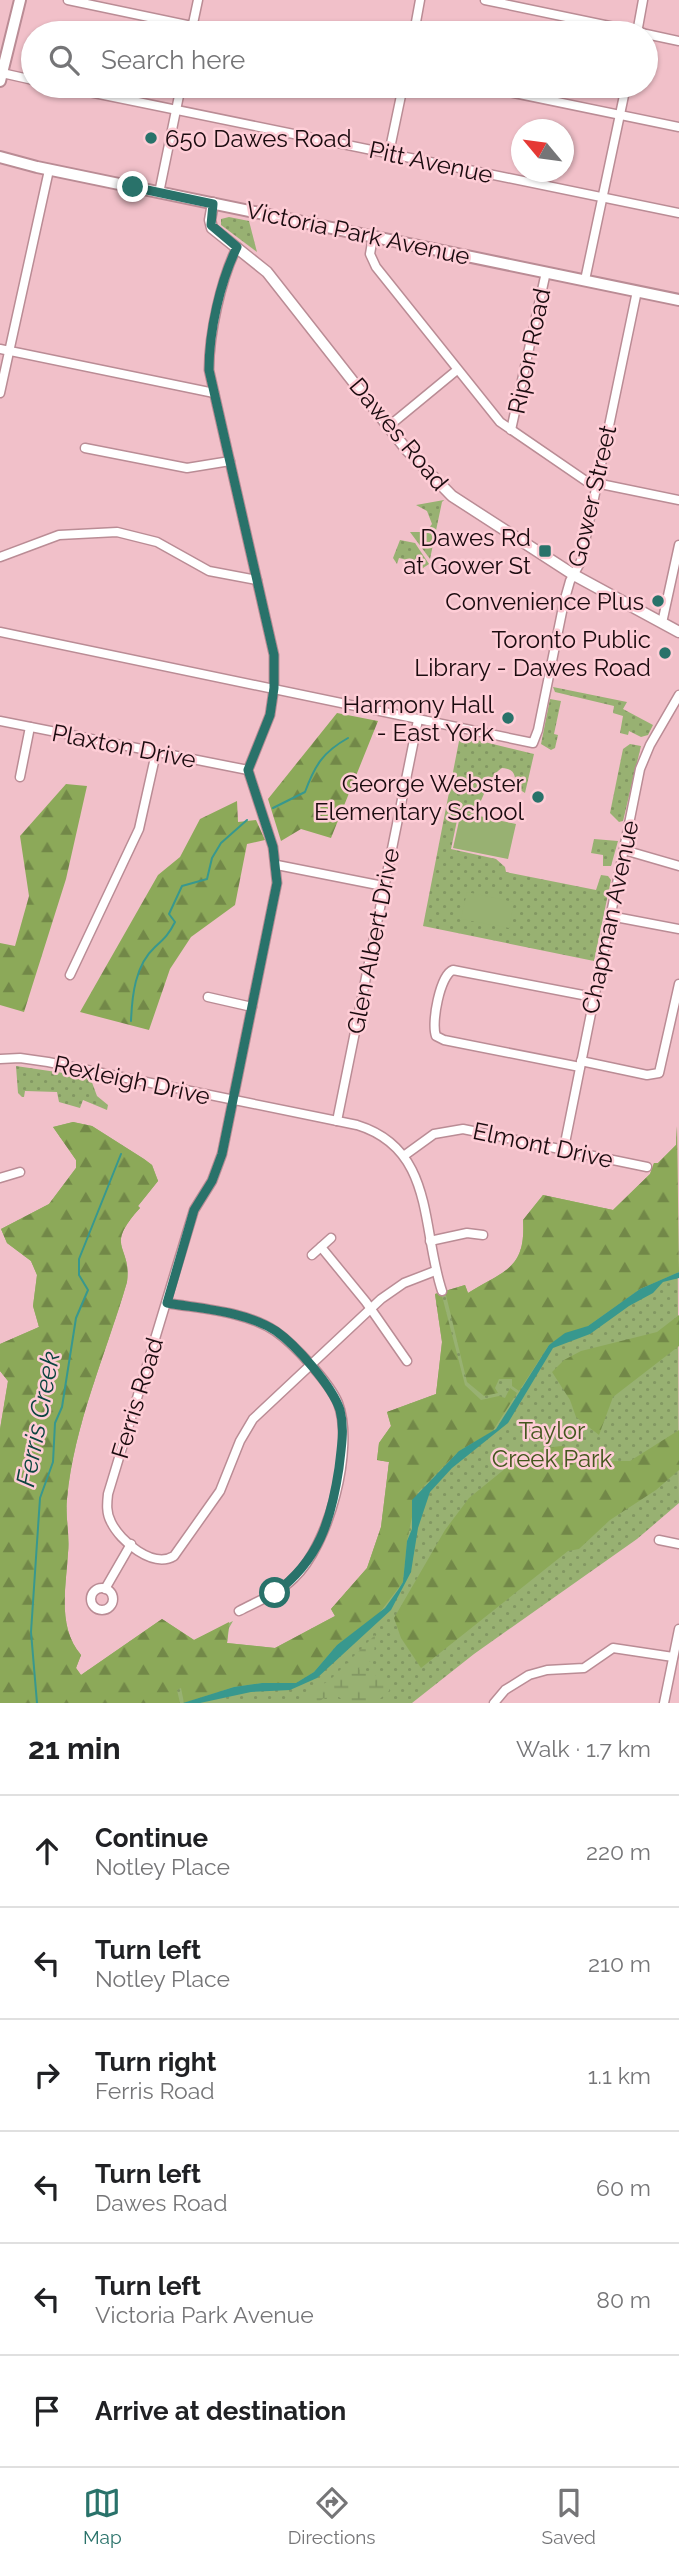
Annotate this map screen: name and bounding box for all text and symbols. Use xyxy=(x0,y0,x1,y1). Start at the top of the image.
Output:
search box xyxy=(21,21,658,98)
icon: search xyxy=(45,41,83,79)
text: Search here xyxy=(101,45,245,75)
north arrow xyxy=(511,119,574,182)
place label: 650 Dawes Road xyxy=(165,124,352,153)
marker: 650 Dawes Road xyxy=(143,130,159,146)
street label: Pitt Avenue xyxy=(366,135,496,189)
route end xyxy=(117,171,148,202)
street label: Victoria Park Avenue xyxy=(243,195,473,271)
street label: Ripon Road xyxy=(502,286,556,416)
street label: Dawes Road xyxy=(343,372,455,496)
street label: Gower Street xyxy=(562,422,622,570)
place label: Dawes Rd at Gower St xyxy=(403,523,531,580)
marker: Dawes Rd at Gower St xyxy=(537,543,553,559)
place label: Convenience Plus xyxy=(445,587,644,616)
marker: Convenience Plus xyxy=(650,593,666,609)
place label: Toronto Public Library - Dawes Road xyxy=(414,625,651,682)
marker: Toronto Public Library - Dawes Road xyxy=(657,645,673,661)
place label: Harmony Hall - East York xyxy=(343,690,494,747)
marker: Harmony Hall - East York xyxy=(500,710,516,726)
street label: Plaxton Drive xyxy=(50,718,198,774)
place label: George Webster Elementary School xyxy=(314,769,525,826)
marker: George Webster Elementary School xyxy=(530,789,546,805)
street label: Chapman Avenue xyxy=(575,818,645,1016)
street label: Glen Albert Drive xyxy=(341,846,405,1036)
street label: Rexleigh Drive xyxy=(51,1049,213,1111)
street label: Elmont Drive xyxy=(470,1116,616,1174)
street label: Ferris Road xyxy=(105,1334,169,1462)
water label: Ferris Creek xyxy=(10,1349,66,1489)
park label: Taylor Creek Park xyxy=(492,1416,613,1473)
route start xyxy=(259,1577,290,1608)
text: 21 min xyxy=(28,1731,121,1766)
text: Walk · 1.7 km xyxy=(516,1735,651,1762)
text: Continue xyxy=(95,1823,208,1853)
icon: ahead xyxy=(28,1832,66,1870)
text: 220 m xyxy=(586,1838,651,1865)
text: Notley Place xyxy=(95,1853,230,1880)
text: Turn left xyxy=(95,1935,201,1965)
icon: left xyxy=(28,1944,66,1982)
text: 210 m xyxy=(588,1950,651,1977)
text: Notley Place xyxy=(95,1965,230,1992)
text: Turn right xyxy=(95,2047,216,2077)
icon: right xyxy=(28,2056,66,2094)
text: 1.1 km xyxy=(588,2062,651,2089)
text: Ferris Road xyxy=(95,2077,215,2104)
text: Turn left xyxy=(95,2159,201,2189)
icon: left xyxy=(28,2168,66,2206)
text: 60 m xyxy=(596,2174,651,2201)
text: Dawes Road xyxy=(95,2189,227,2216)
text: Turn left xyxy=(95,2271,201,2301)
icon: left xyxy=(28,2280,66,2318)
text: 80 m xyxy=(596,2286,651,2313)
text: Victoria Park Avenue xyxy=(95,2301,314,2328)
icon: arrive xyxy=(28,2392,66,2430)
text: Arrive at destination xyxy=(95,2396,346,2426)
tab: Map xyxy=(83,2484,122,2548)
tab: Directions xyxy=(288,2484,376,2548)
tab: Saved xyxy=(542,2484,596,2548)

